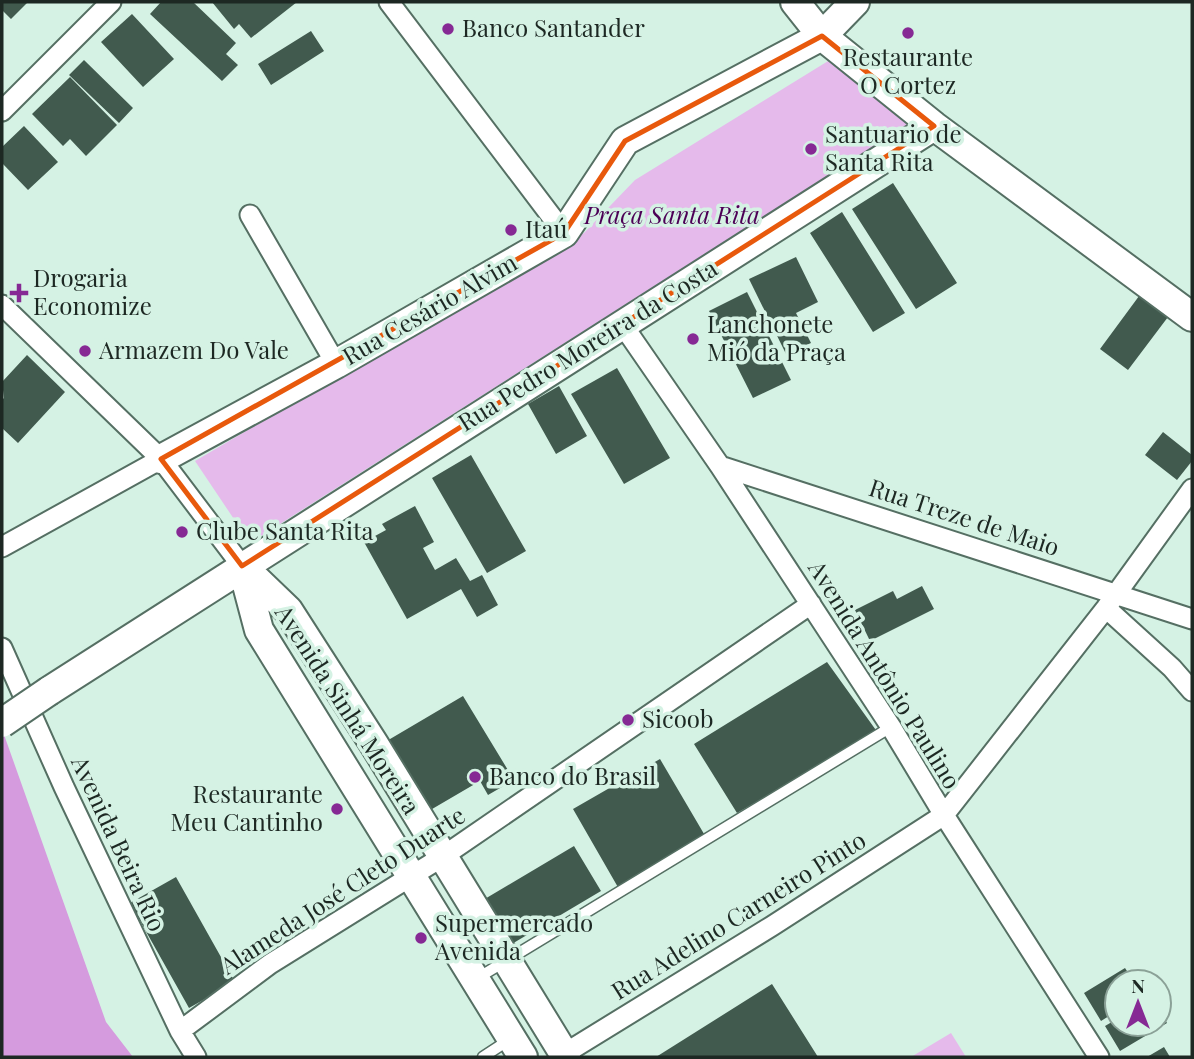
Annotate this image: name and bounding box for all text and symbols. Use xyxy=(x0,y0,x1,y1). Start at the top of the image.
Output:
place label: Banco Santander xyxy=(462,11,645,43)
marker: Banco Santander xyxy=(440,21,456,37)
marker: Restaurante O Cortez xyxy=(900,25,916,41)
place label: Restaurante O Cortez xyxy=(843,40,973,100)
place label: Santuario de Santa Rita xyxy=(825,117,962,177)
marker: Santuario de Santa Rita xyxy=(803,141,819,157)
park label: Praça Santa Rita xyxy=(583,198,760,230)
place label: Itaú xyxy=(525,212,567,244)
marker: Itaú xyxy=(503,222,519,238)
street label: Rua Cesário Alvim xyxy=(336,245,522,371)
street label: Rua Pedro Moreira da Costa xyxy=(451,251,723,437)
place label: Drogaria Economize xyxy=(33,261,152,321)
marker: Drogaria Economize xyxy=(11,285,27,301)
place label: Lanchonete Mió da Praça xyxy=(707,307,846,367)
marker: Lanchonete Mió da Praça xyxy=(685,331,701,347)
place label: Armazem Do Vale xyxy=(98,333,289,365)
marker: Armazem Do Vale xyxy=(77,343,93,359)
street label: Rua Treze de Maio xyxy=(865,470,1064,562)
place label: Clube Santa Rita xyxy=(196,514,373,546)
marker: Clube Santa Rita xyxy=(174,524,190,540)
street label: Avenida Antônio Paulino xyxy=(802,553,969,794)
street label: Avenida Sinhá Moreira xyxy=(268,597,428,820)
place label: Sicoob xyxy=(642,702,713,734)
marker: Sicoob xyxy=(620,712,636,728)
street label: Avenida Beira Rio xyxy=(65,749,174,936)
place label: Banco do Brasil xyxy=(489,759,656,791)
marker: Banco do Brasil xyxy=(467,769,483,785)
place label: Restaurante Meu Cantinho xyxy=(171,777,323,837)
street label: Alameda José Cleto Duarte xyxy=(212,798,470,981)
marker: Restaurante Meu Cantinho xyxy=(329,801,345,817)
street label: Rua Adelino Carneiro Pinto xyxy=(605,823,871,1006)
place label: Supermercado Avenida xyxy=(434,906,593,966)
marker: Supermercado Avenida xyxy=(413,930,429,946)
north arrow xyxy=(1103,968,1173,1038)
text: N xyxy=(1131,972,1145,998)

